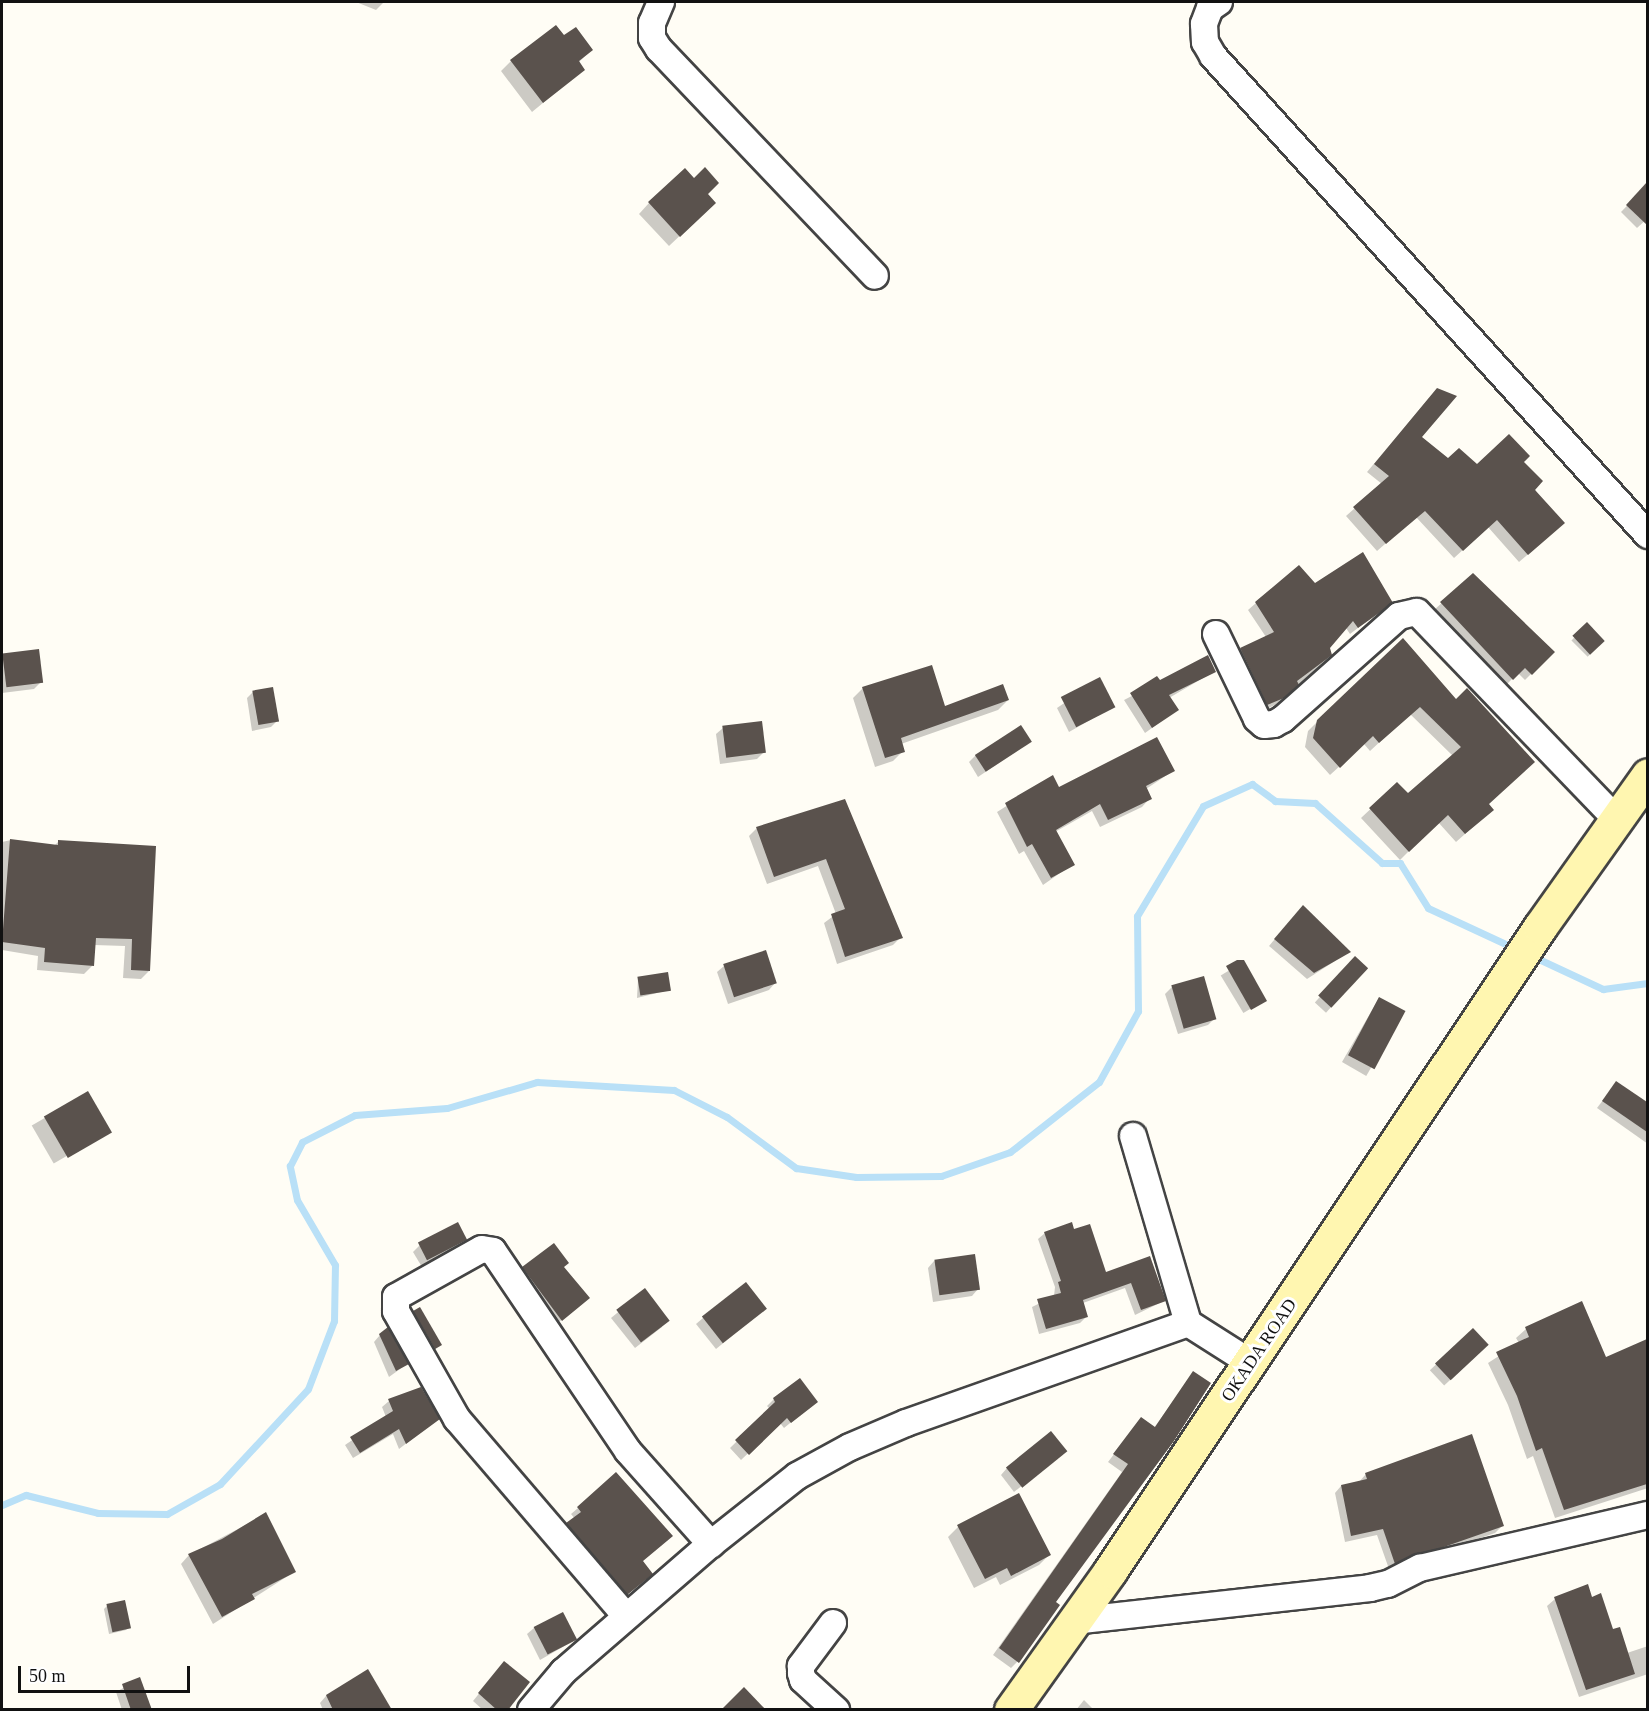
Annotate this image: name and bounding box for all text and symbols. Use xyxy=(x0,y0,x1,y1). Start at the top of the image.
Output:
street label: OKADA ROAD xyxy=(1216,1294,1302,1406)
scale bar xyxy=(21,1654,194,1692)
text: 50 m xyxy=(29,1666,66,1686)

